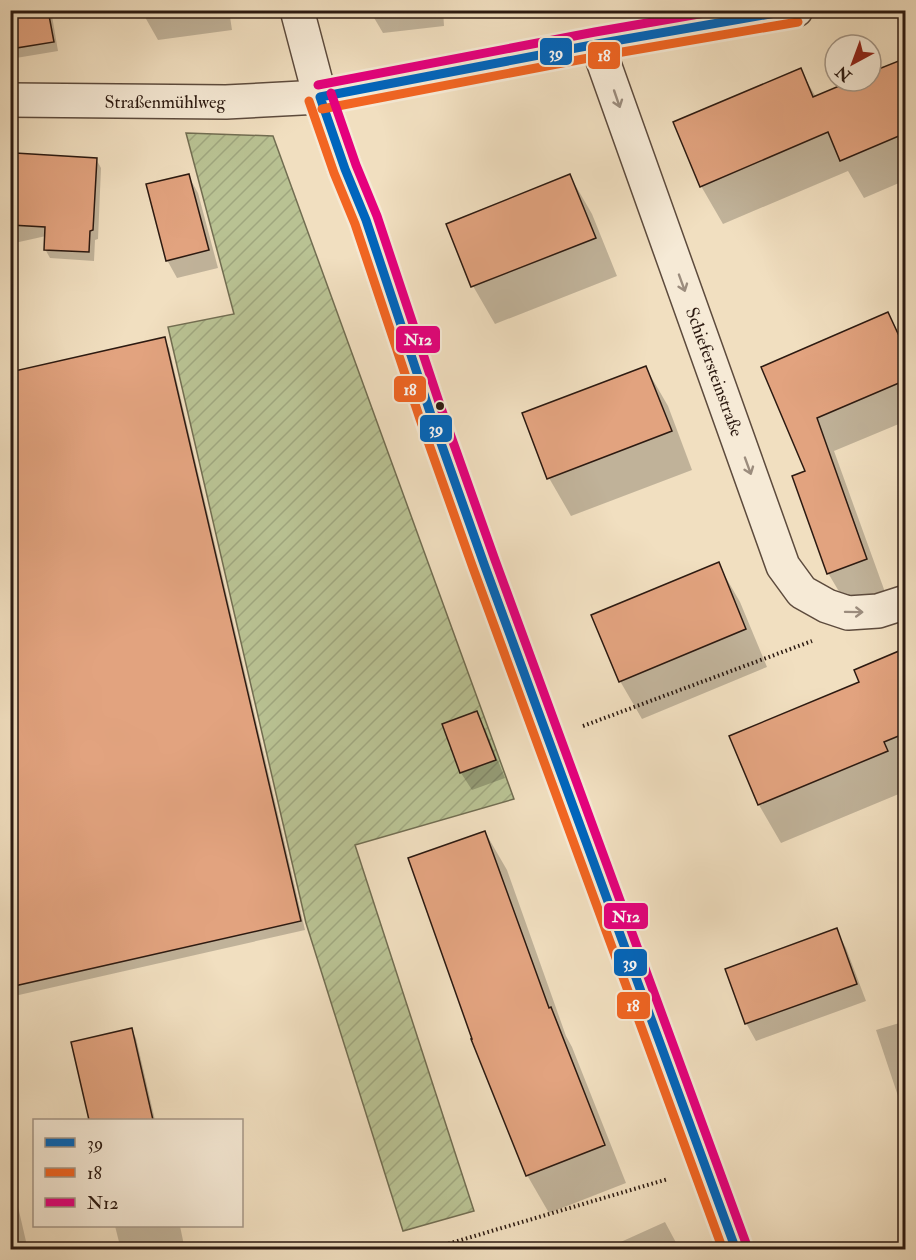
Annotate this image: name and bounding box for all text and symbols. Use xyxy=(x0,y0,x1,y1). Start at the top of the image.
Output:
north arrow xyxy=(823,33,883,93)
line badge: 39 xyxy=(539,37,573,66)
line badge: 18 xyxy=(587,41,621,70)
text: 39 xyxy=(549,43,563,63)
text: 18 xyxy=(597,46,611,66)
text: N xyxy=(831,61,857,86)
one-way arrow xyxy=(612,89,623,108)
street label: Straßenmühlweg xyxy=(105,91,227,114)
one-way arrow xyxy=(678,273,689,291)
street label: Schiefersteinstraße xyxy=(680,304,748,440)
line badge: N12 xyxy=(395,325,441,354)
text: N12 xyxy=(403,330,432,350)
line badge: 18 xyxy=(393,375,427,403)
text: 18 xyxy=(403,380,417,400)
unlabelled marker xyxy=(434,400,446,412)
line badge: 39 xyxy=(419,414,453,443)
text: 39 xyxy=(429,419,443,439)
one-way arrow xyxy=(743,456,754,475)
one-way arrow xyxy=(844,606,864,617)
line badge: N12 xyxy=(603,902,649,930)
text: N12 xyxy=(611,907,640,927)
line badge: 39 xyxy=(613,948,648,977)
text: 39 xyxy=(623,953,637,973)
line badge: 18 xyxy=(616,991,651,1020)
text: 18 xyxy=(626,996,640,1016)
legend xyxy=(33,1119,243,1227)
text: 39 xyxy=(87,1132,103,1155)
text: 18 xyxy=(87,1162,102,1185)
text: N12 xyxy=(87,1192,119,1215)

